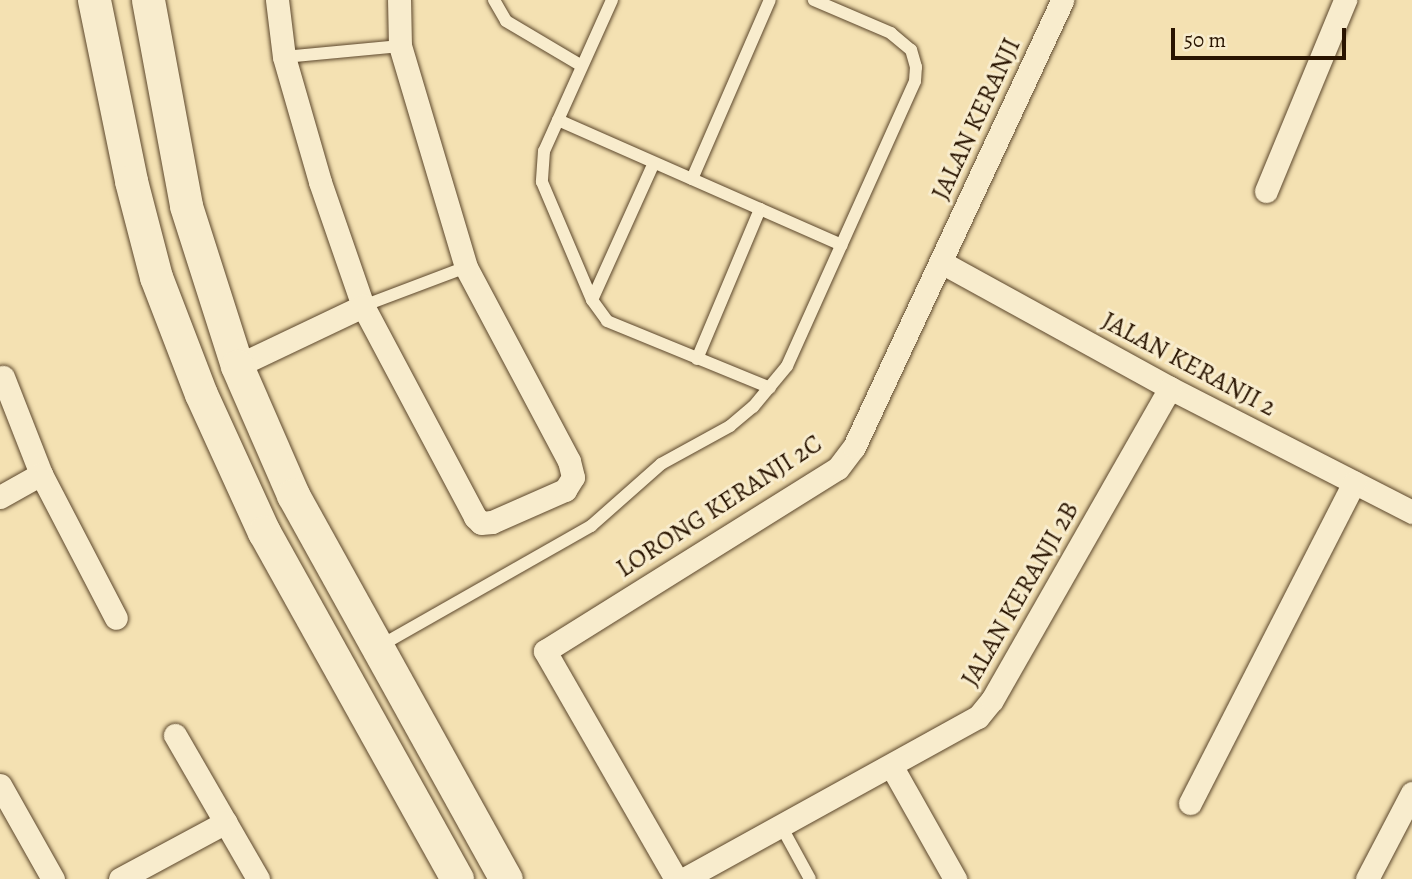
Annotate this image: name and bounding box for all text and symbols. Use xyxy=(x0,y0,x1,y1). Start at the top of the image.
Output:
scale bar xyxy=(1174,14,1349,58)
text: 50 m xyxy=(1184,26,1226,54)
street label: JALAN KERANJI xyxy=(925,33,1027,205)
street label: JALAN KERANJI 2 xyxy=(1097,305,1281,423)
street label: LORONG KERANJI 2C xyxy=(610,428,828,584)
street label: JALAN KERANJI 2B xyxy=(954,496,1086,692)

